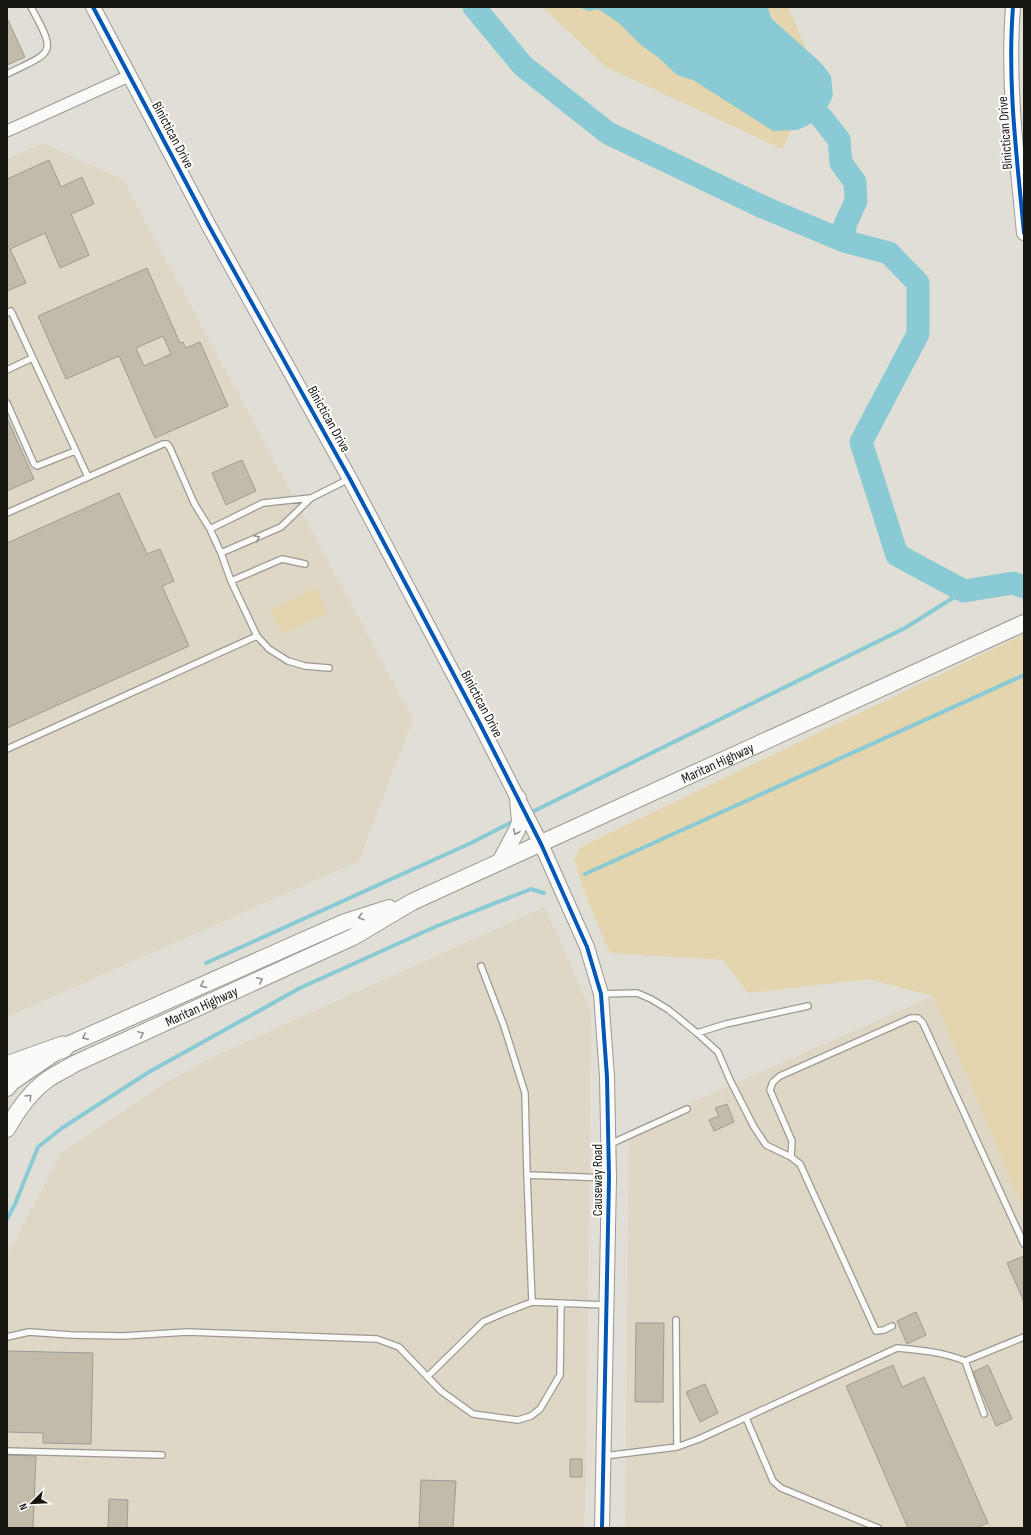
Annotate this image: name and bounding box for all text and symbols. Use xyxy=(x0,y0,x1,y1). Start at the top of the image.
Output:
street label: Binictican Drive xyxy=(994,96,1016,170)
street label: Binictican Drive xyxy=(148,99,198,171)
street label: Binictican Drive xyxy=(304,383,354,455)
one-way arrow xyxy=(253,534,260,542)
street label: Binictican Drive xyxy=(457,668,507,740)
street label: Maritan Highway xyxy=(679,739,757,787)
one-way arrow xyxy=(513,827,521,835)
one-way arrow xyxy=(358,912,365,921)
one-way arrow xyxy=(255,977,263,985)
one-way arrow xyxy=(199,980,207,988)
street label: Maritan Highway xyxy=(162,982,241,1030)
one-way arrow xyxy=(137,1031,145,1039)
one-way arrow xyxy=(82,1032,90,1040)
one-way arrow xyxy=(24,1094,32,1102)
street label: Causeway Road xyxy=(589,1144,606,1216)
north arrow xyxy=(12,1483,52,1523)
text: N xyxy=(16,1501,30,1512)

